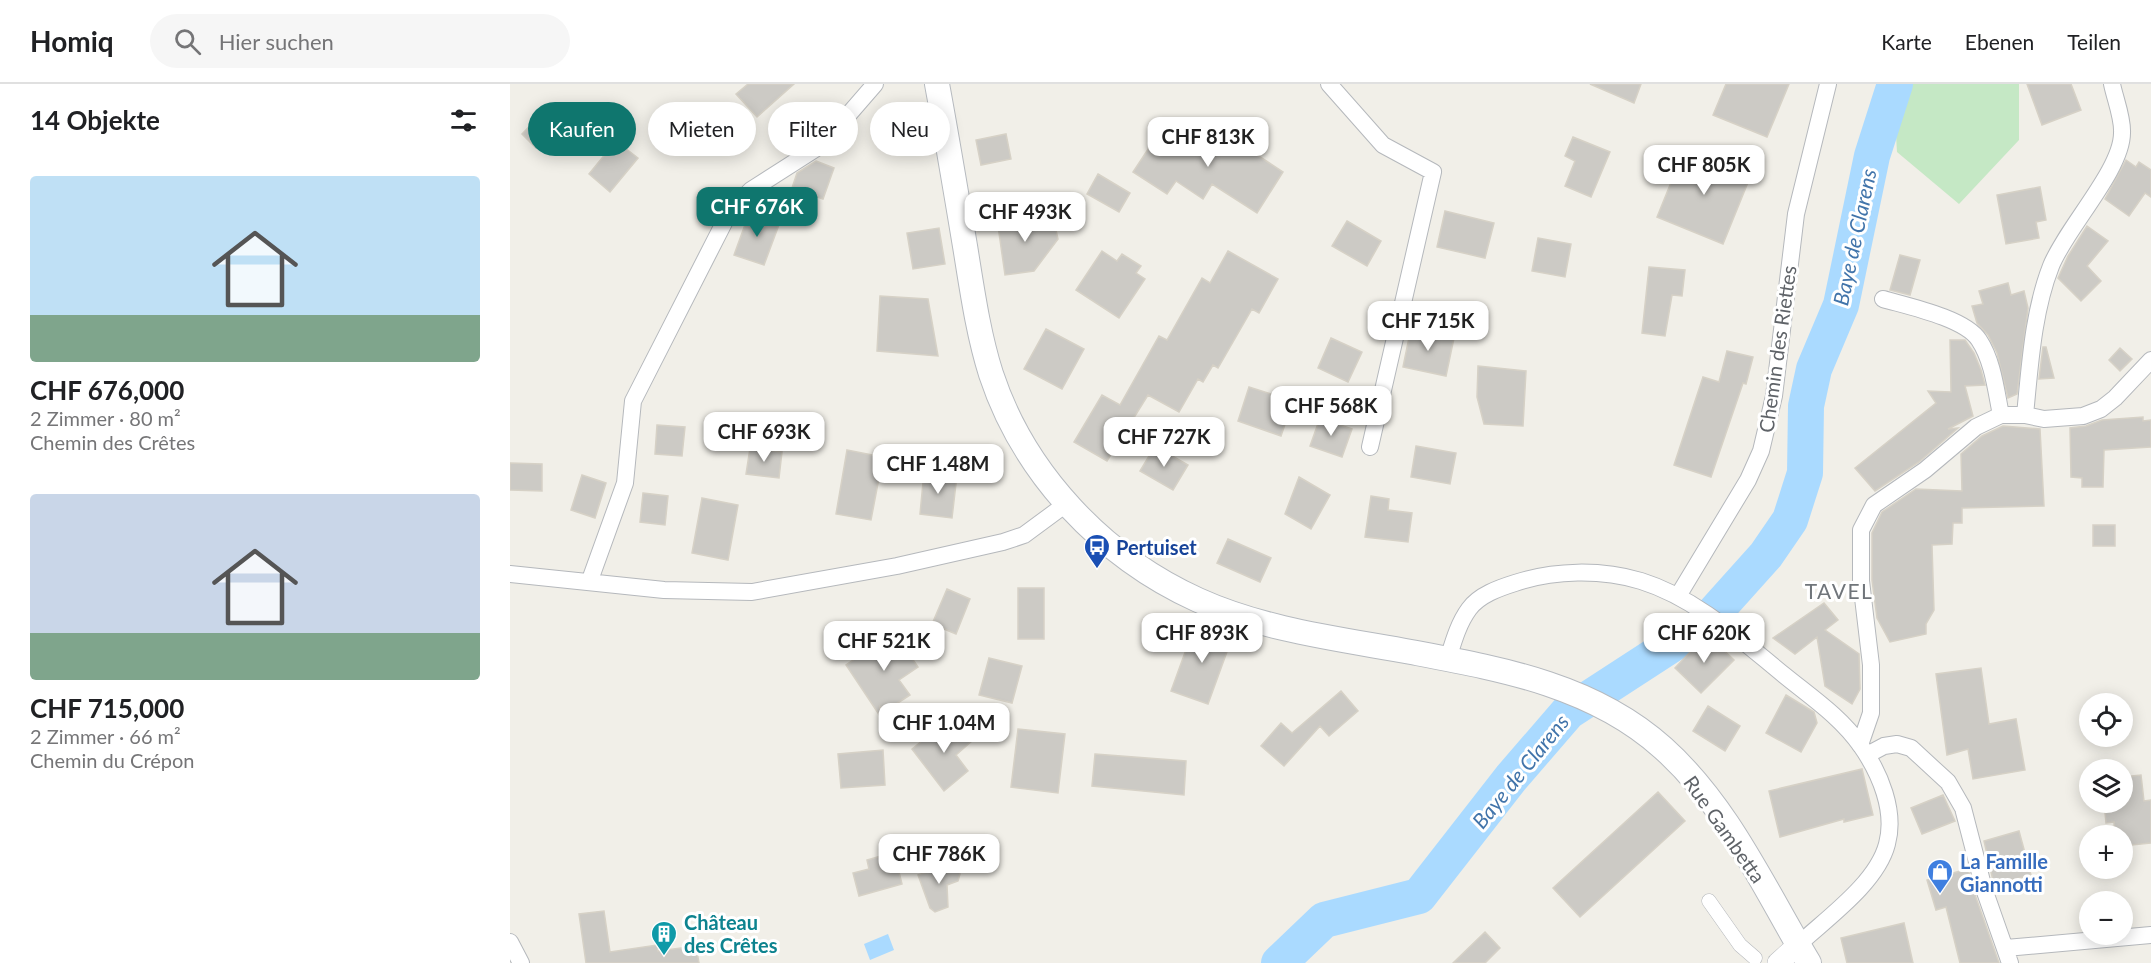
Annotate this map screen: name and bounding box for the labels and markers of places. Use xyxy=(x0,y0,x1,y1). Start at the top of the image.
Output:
pin: CHF 813K xyxy=(1146,117,1270,168)
pin: CHF 805K xyxy=(1642,145,1766,196)
pin: CHF 676K xyxy=(695,187,819,238)
pin: CHF 493K xyxy=(963,192,1087,243)
pin: CHF 715K xyxy=(1366,301,1490,352)
pin: CHF 568K xyxy=(1269,386,1393,437)
pin: CHF 693K xyxy=(702,412,826,463)
pin: CHF 727K xyxy=(1102,417,1226,468)
pin: CHF 1.48M xyxy=(869,444,1007,495)
bus stop icon: Pertuiset xyxy=(1082,532,1112,570)
place label: Pertuiset xyxy=(1116,535,1197,559)
pin: CHF 893K xyxy=(1140,613,1264,664)
pin: CHF 620K xyxy=(1642,613,1766,664)
pin: CHF 521K xyxy=(822,621,946,672)
pin: CHF 1.04M xyxy=(875,703,1013,754)
pin: CHF 786K xyxy=(877,834,1001,885)
place label: La Famille Giannotti xyxy=(1960,849,2048,896)
shop icon: La Famille Giannotti xyxy=(1925,857,1955,895)
place label: Château des Crêtes xyxy=(684,910,778,957)
building icon: Château des Crêtes xyxy=(649,919,679,957)

